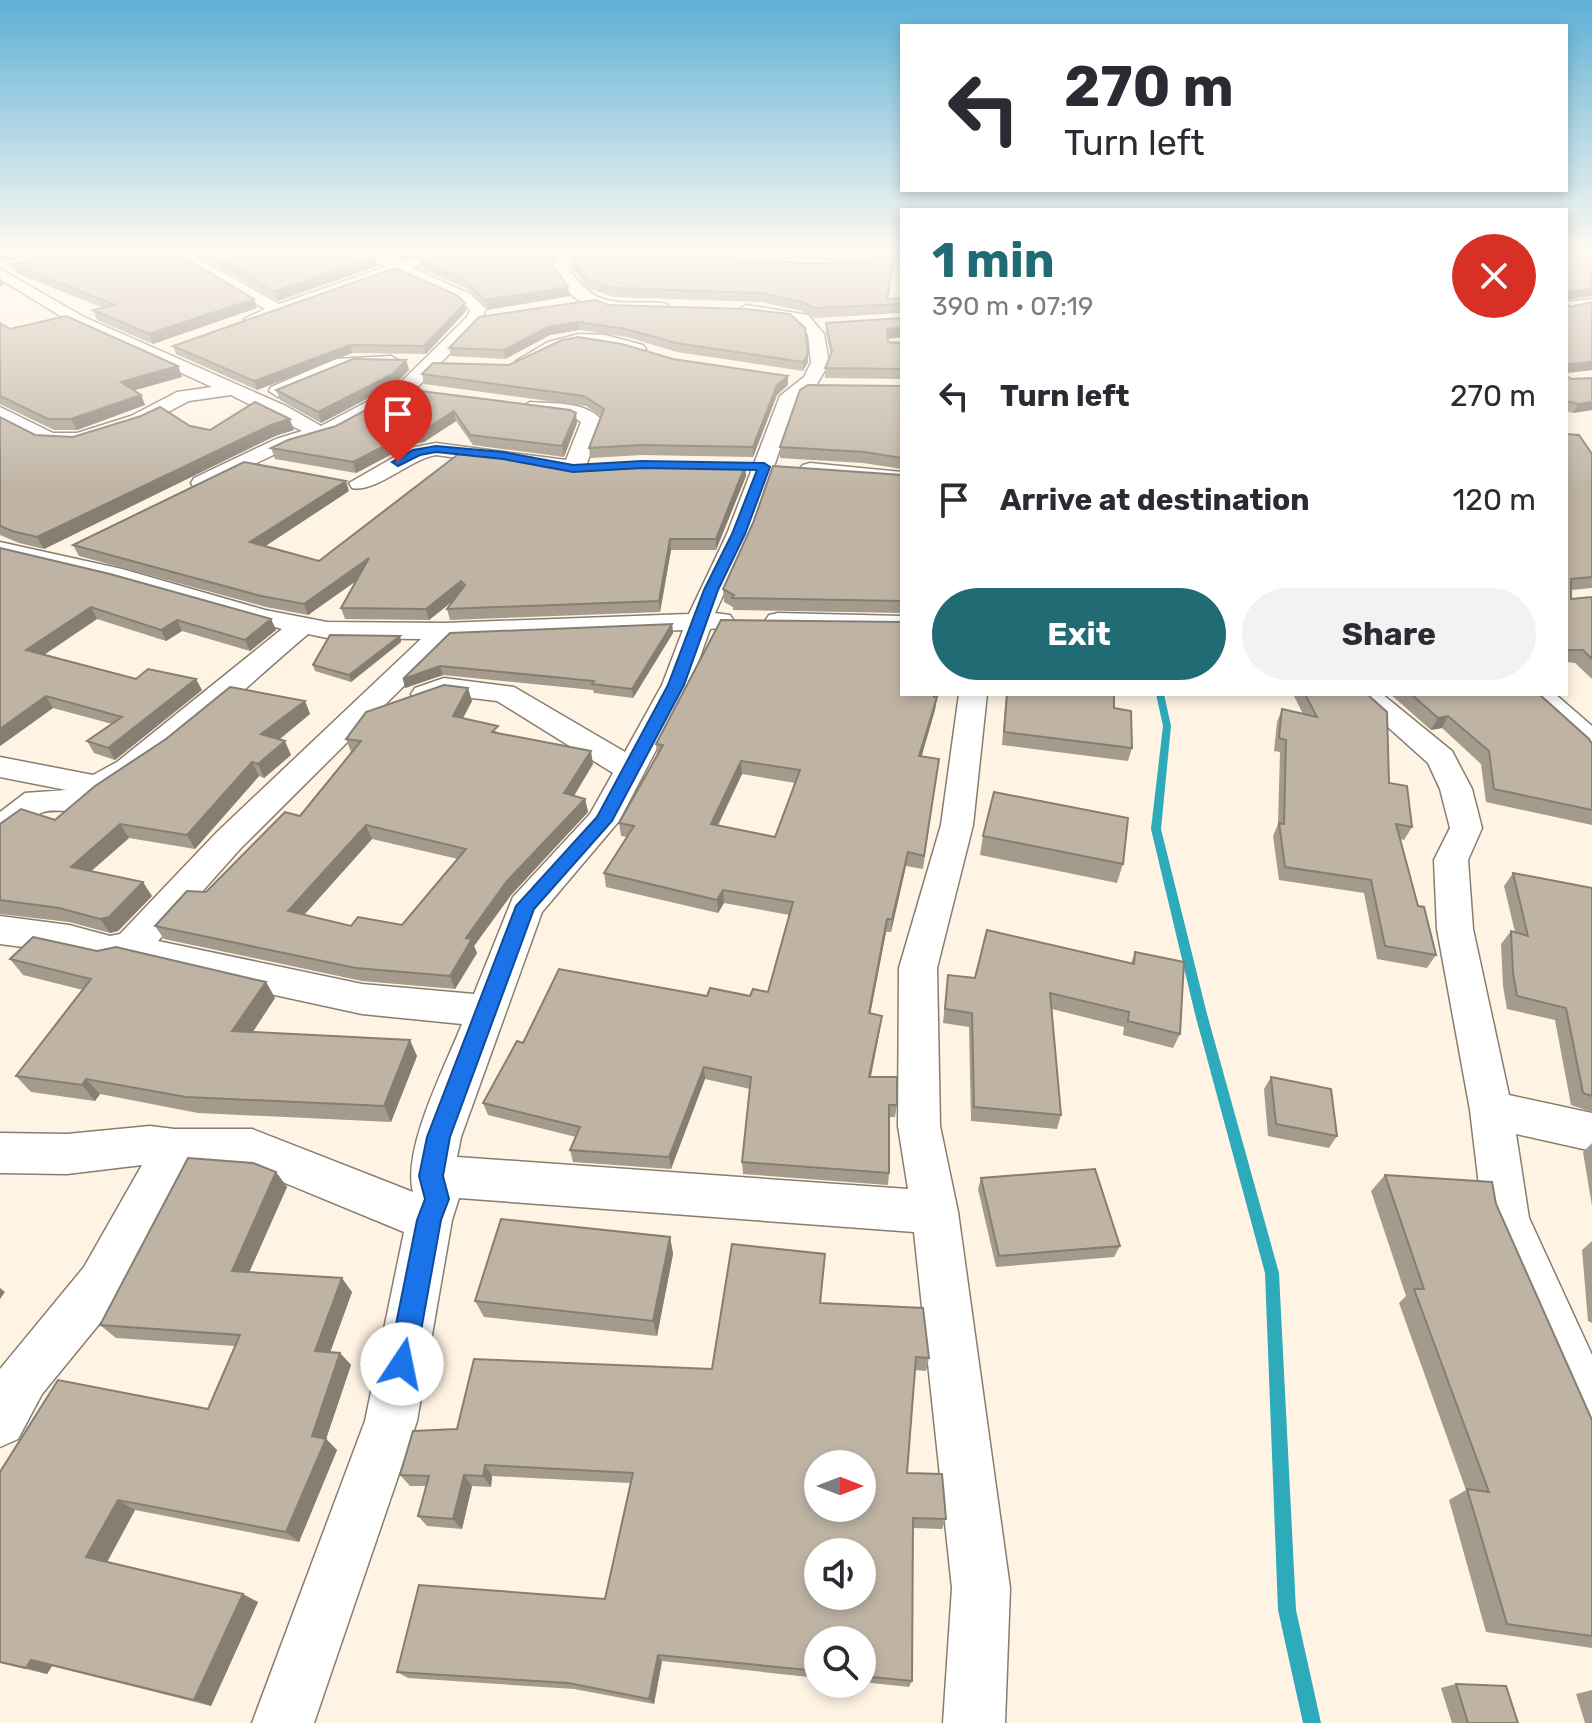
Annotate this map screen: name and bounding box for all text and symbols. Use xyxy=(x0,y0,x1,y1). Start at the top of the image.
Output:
text: 270 m xyxy=(1064,54,1234,120)
icon: left xyxy=(932,56,1036,160)
text: Turn left xyxy=(1064,121,1205,164)
text: 1 min xyxy=(932,232,1055,289)
button: close xyxy=(1452,234,1536,318)
text: 390 m · 07:19 xyxy=(932,291,1093,322)
icon: left xyxy=(932,374,976,418)
text: Turn left xyxy=(1000,378,1130,414)
text: 270 m xyxy=(1450,378,1536,414)
pin xyxy=(364,380,432,462)
icon: arrive xyxy=(376,392,420,436)
icon: arrive xyxy=(932,478,976,522)
text: Arrive at destination xyxy=(1000,482,1310,518)
text: 120 m xyxy=(1452,482,1536,518)
button: Exit xyxy=(932,588,1226,680)
button: Share xyxy=(1242,588,1536,680)
position arrow xyxy=(360,1322,444,1406)
north arrow xyxy=(804,1450,876,1522)
map controls xyxy=(804,1450,876,1698)
button: sound xyxy=(804,1538,876,1610)
button: search xyxy=(804,1626,876,1698)

